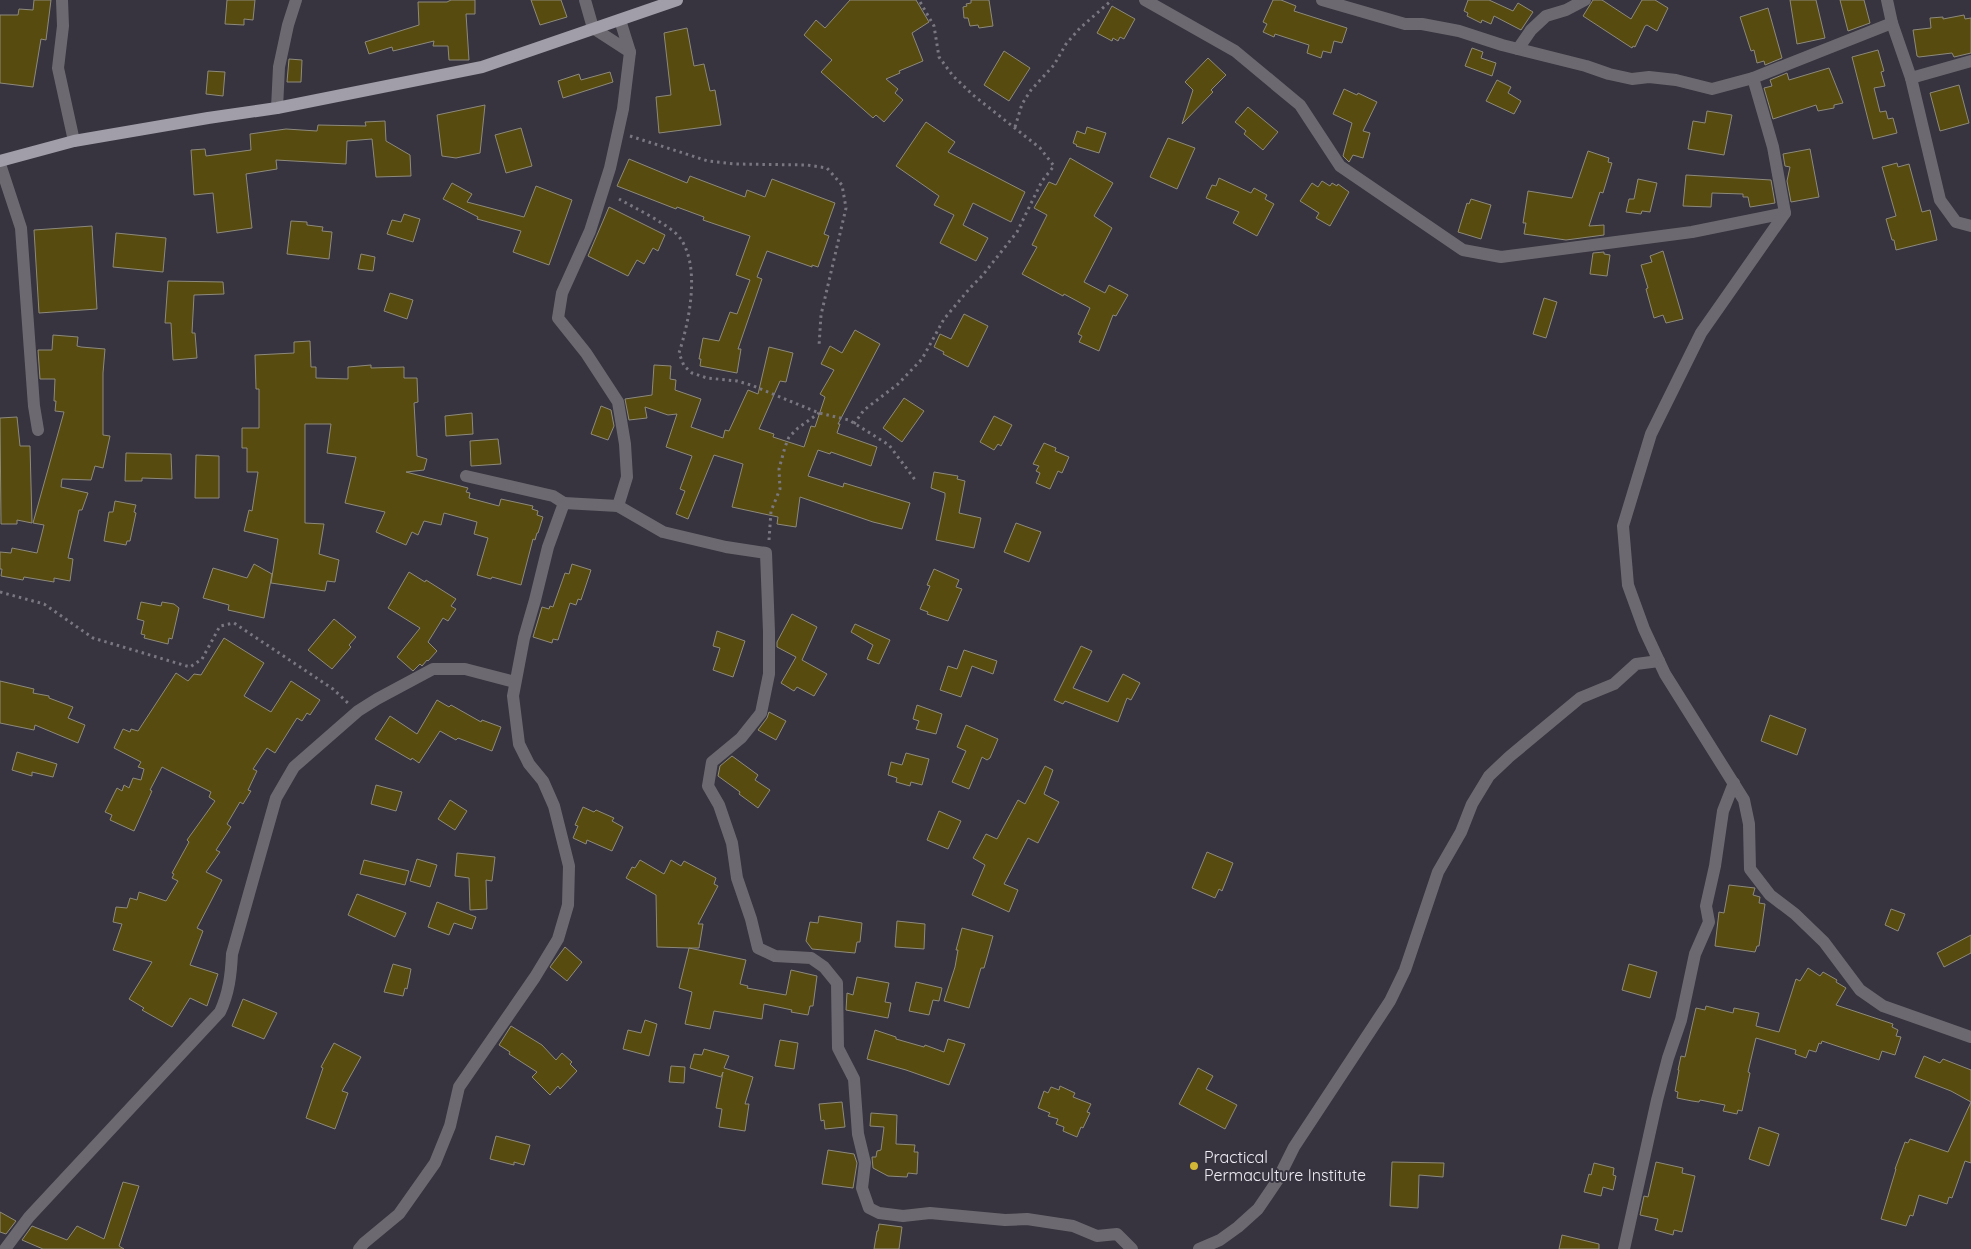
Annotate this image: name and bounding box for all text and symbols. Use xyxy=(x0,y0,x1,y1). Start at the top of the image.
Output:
place label: Practical Permaculture Institute xyxy=(1204,1147,1366,1185)
marker: Practical Permaculture Institute xyxy=(1188,1160,1200,1172)

